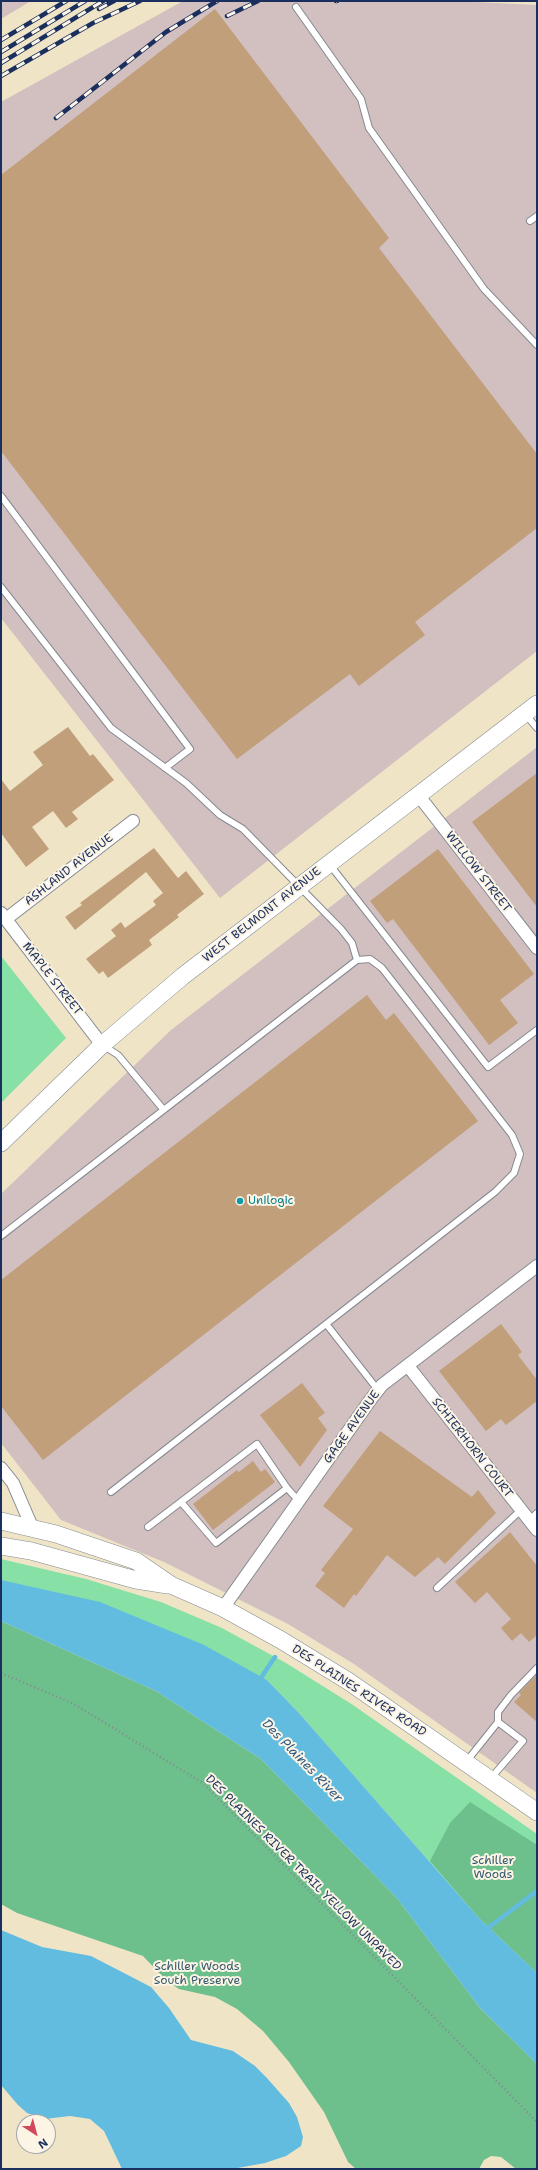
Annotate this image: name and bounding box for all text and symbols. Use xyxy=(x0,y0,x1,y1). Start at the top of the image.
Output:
street label: WILLOW STREET xyxy=(442,829,514,915)
street label: ASHLAND AVENUE xyxy=(22,831,116,909)
street label: WEST BELMONT AVENUE xyxy=(200,864,324,966)
street label: MAPLE STREET xyxy=(19,940,85,1018)
place label: Unilogic xyxy=(248,1194,294,1208)
marker: Unilogic xyxy=(235,1196,245,1206)
street label: GAGE AVENUE xyxy=(321,1388,383,1466)
street label: SCHIERHORN COURT xyxy=(429,1395,515,1501)
street label: DES PLAINES RIVER ROAD xyxy=(289,1642,429,1740)
water label: Des Plaines River xyxy=(258,1716,346,1806)
street label: DES PLAINES RIVER TRAIL YELLOW UNPAVED xyxy=(202,1772,404,1974)
park label: Schiller Woods xyxy=(472,1854,514,1882)
park label: Schiller Woods South Preserve xyxy=(154,1960,240,1988)
north arrow xyxy=(16,2114,56,2154)
text: N xyxy=(35,2135,51,2152)

